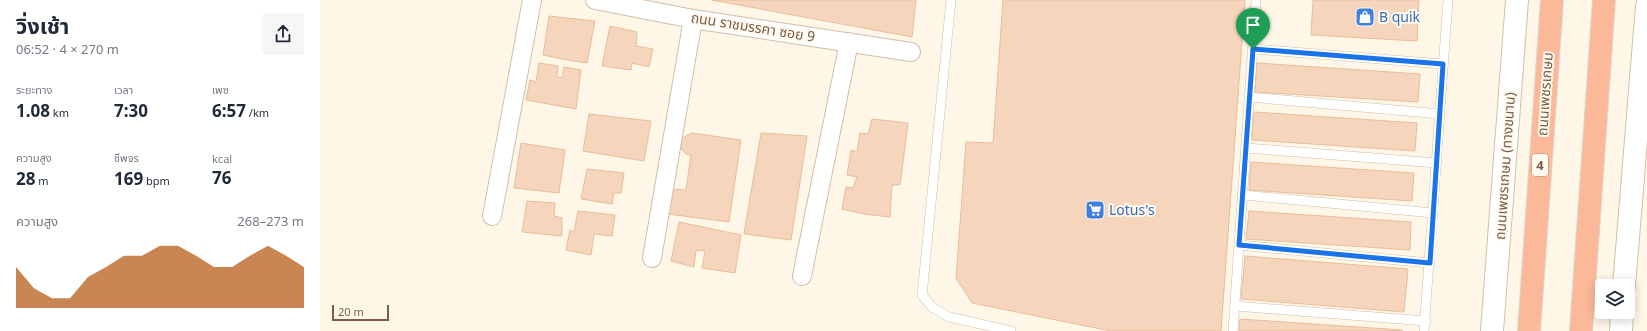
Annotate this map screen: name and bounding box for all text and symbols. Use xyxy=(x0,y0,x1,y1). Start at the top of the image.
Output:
shop icon: B quik xyxy=(1354,6,1376,28)
street label: ถนน ราชมรรคา ซอย 9 xyxy=(690,7,817,46)
place label: B quik xyxy=(1379,7,1421,26)
pin xyxy=(1236,8,1270,49)
text: วิ่งเช้า xyxy=(16,10,69,40)
button: share xyxy=(262,13,304,55)
icon: arrive xyxy=(1242,14,1264,36)
text: 06:52 · 4 × 270 m xyxy=(16,40,119,58)
street label: ถนนเพชรเกษม xyxy=(1532,51,1557,136)
text: ระยะทาง xyxy=(16,82,52,97)
text: เวลา xyxy=(114,82,133,97)
text: เพซ xyxy=(212,82,229,97)
street label: ถนนเพชรเกษม (ทางขนาน) xyxy=(1490,91,1519,240)
text: 1.08 xyxy=(16,99,50,122)
text: 7:30 xyxy=(114,99,148,122)
text: 6:57 xyxy=(212,99,246,122)
text: km xyxy=(50,105,69,120)
text: /km xyxy=(246,105,269,120)
text: ความสูง xyxy=(16,150,52,165)
text: ชีพจร xyxy=(114,150,139,165)
text: kcal xyxy=(212,151,232,166)
road number: 4 xyxy=(1532,154,1548,176)
text: 76 xyxy=(212,166,231,189)
text: 28 xyxy=(16,167,35,190)
text: 169 xyxy=(114,167,143,190)
text: m xyxy=(35,173,49,188)
text: bpm xyxy=(143,173,170,188)
supermarket icon: Lotus's xyxy=(1084,199,1106,221)
place label: Lotus's xyxy=(1109,200,1155,219)
text: ความสูง xyxy=(16,212,58,230)
text: 268–273 m xyxy=(237,212,304,230)
map controls xyxy=(1595,279,1635,319)
button: layers xyxy=(1595,279,1635,319)
scale bar xyxy=(332,303,389,322)
text: 20 m xyxy=(338,304,364,319)

